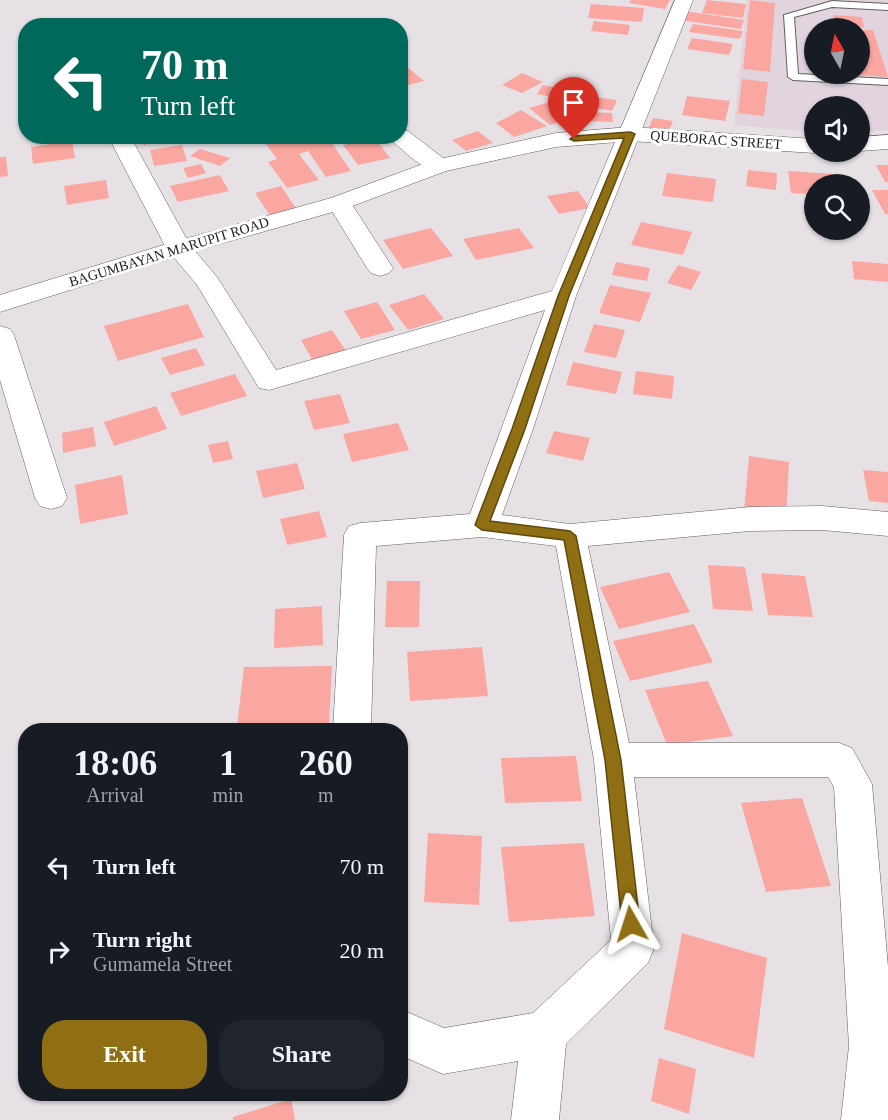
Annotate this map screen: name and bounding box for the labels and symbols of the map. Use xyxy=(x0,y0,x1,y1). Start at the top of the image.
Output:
north arrow xyxy=(804,18,870,84)
pin xyxy=(548,77,599,139)
street label: QUEBORAC STREET xyxy=(650,128,783,152)
street label: BAGUMBAYAN MARUPIT ROAD xyxy=(67,214,271,290)
position arrow xyxy=(599,892,663,956)

